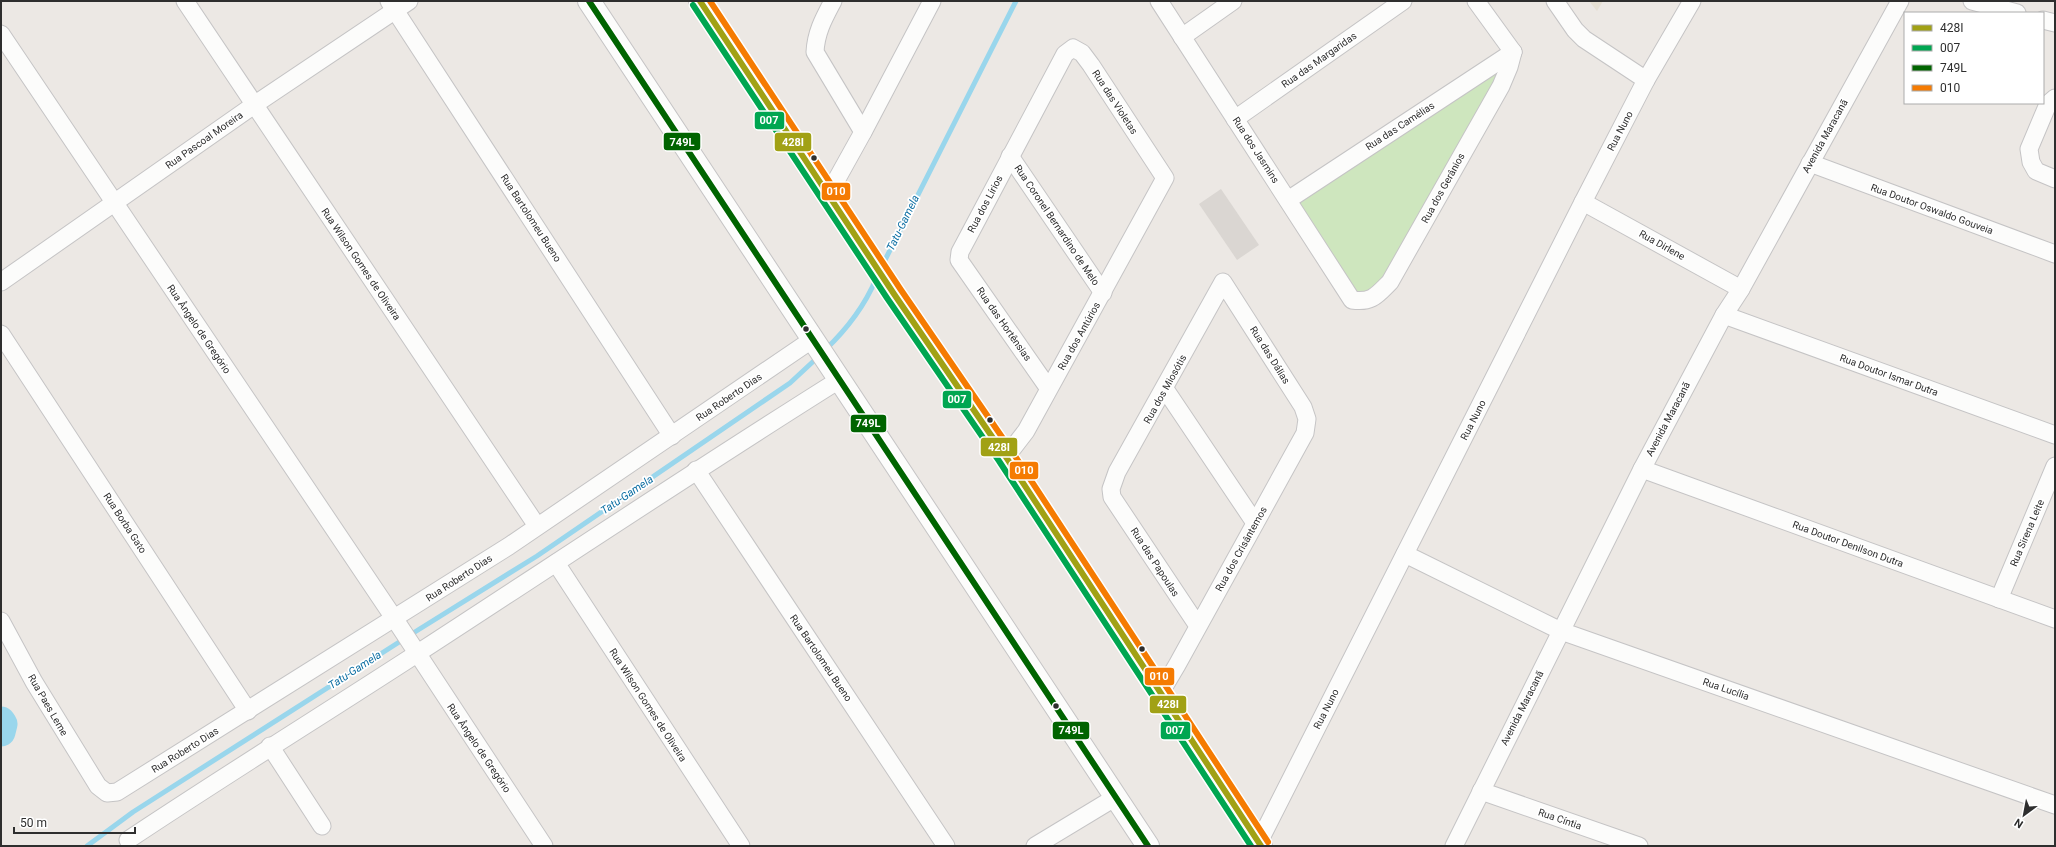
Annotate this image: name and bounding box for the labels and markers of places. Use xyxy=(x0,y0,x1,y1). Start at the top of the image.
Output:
unlabelled marker xyxy=(809,153,819,163)
unlabelled marker xyxy=(801,324,811,334)
unlabelled marker xyxy=(985,415,995,425)
unlabelled marker xyxy=(1137,644,1147,654)
unlabelled marker xyxy=(1051,701,1061,711)

